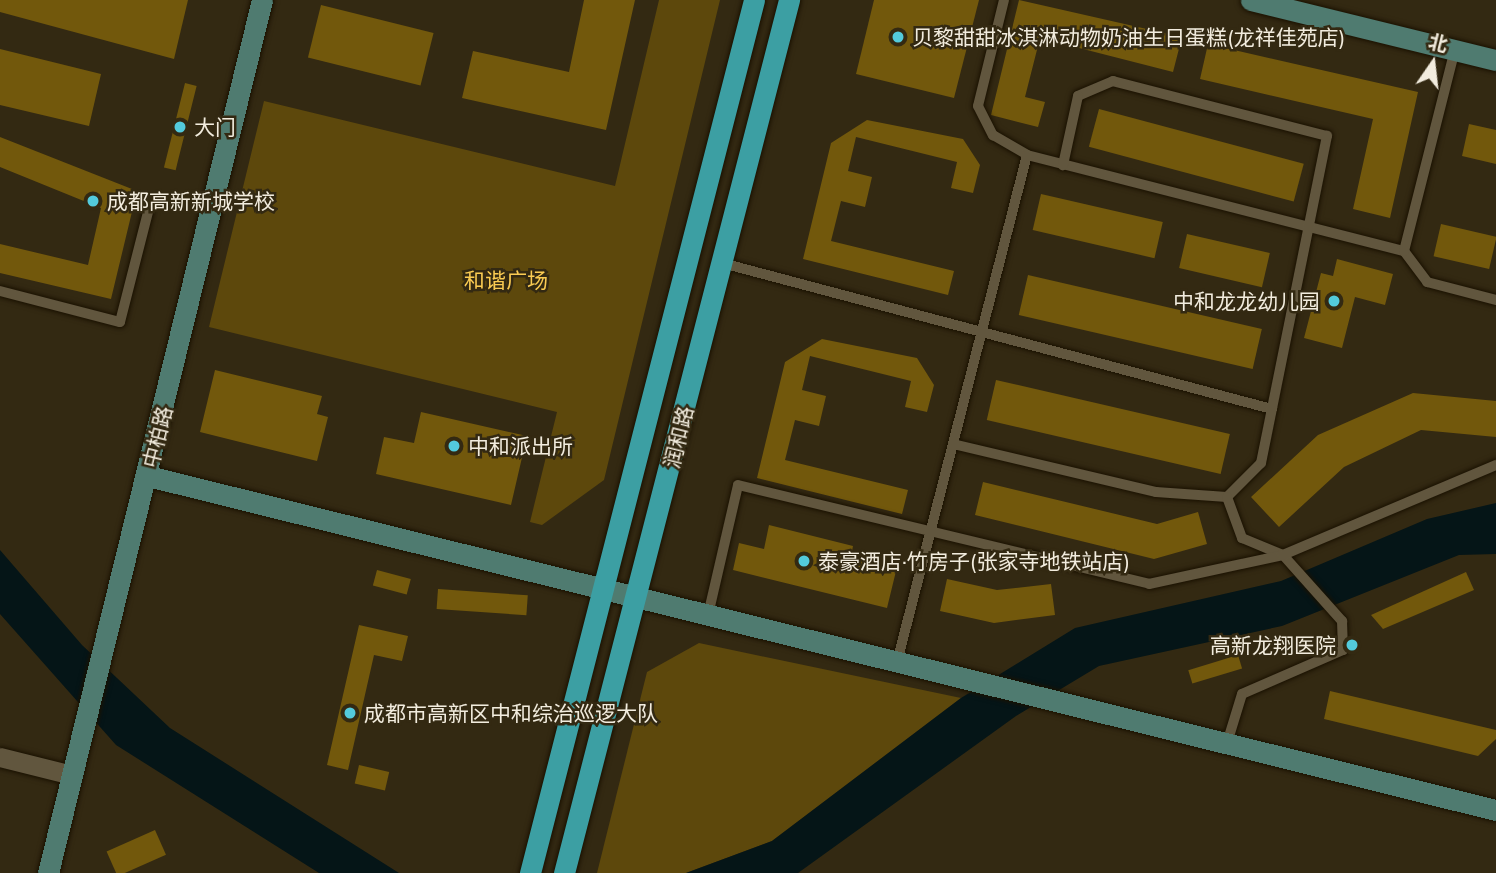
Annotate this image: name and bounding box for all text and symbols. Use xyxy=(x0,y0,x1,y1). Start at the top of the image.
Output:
place label: 贝黎甜甜冰淇淋动物奶油生日蛋糕(龙祥佳苑店) xyxy=(912,24,1345,50)
north arrow xyxy=(1398,28,1468,98)
marker: 贝黎甜甜冰淇淋动物奶油生日蛋糕(龙祥佳苑店) xyxy=(890,29,906,45)
text: 北 xyxy=(1426,29,1450,57)
place label: 大门 xyxy=(194,114,236,140)
marker: 大门 xyxy=(172,119,188,135)
place label: 成都高新新城学校 xyxy=(107,188,275,214)
marker: 成都高新新城学校 xyxy=(85,193,101,209)
park label: 和谐广场 xyxy=(464,267,548,293)
place label: 中和龙龙幼儿园 xyxy=(1173,288,1320,314)
marker: 中和龙龙幼儿园 xyxy=(1326,293,1342,309)
street label: 中柏路 xyxy=(137,403,177,471)
street label: 润和路 xyxy=(658,403,698,471)
place label: 中和派出所 xyxy=(468,433,573,459)
marker: 中和派出所 xyxy=(446,438,462,454)
place label: 泰豪酒店·竹房子(张家寺地铁站店) xyxy=(818,548,1130,574)
marker: 泰豪酒店·竹房子(张家寺地铁站店) xyxy=(796,553,812,569)
place label: 高新龙翔医院 xyxy=(1210,632,1336,658)
marker: 高新龙翔医院 xyxy=(1342,635,1362,655)
place label: 成都市高新区中和综治巡逻大队 xyxy=(364,700,658,726)
marker: 成都市高新区中和综治巡逻大队 xyxy=(342,705,358,721)

